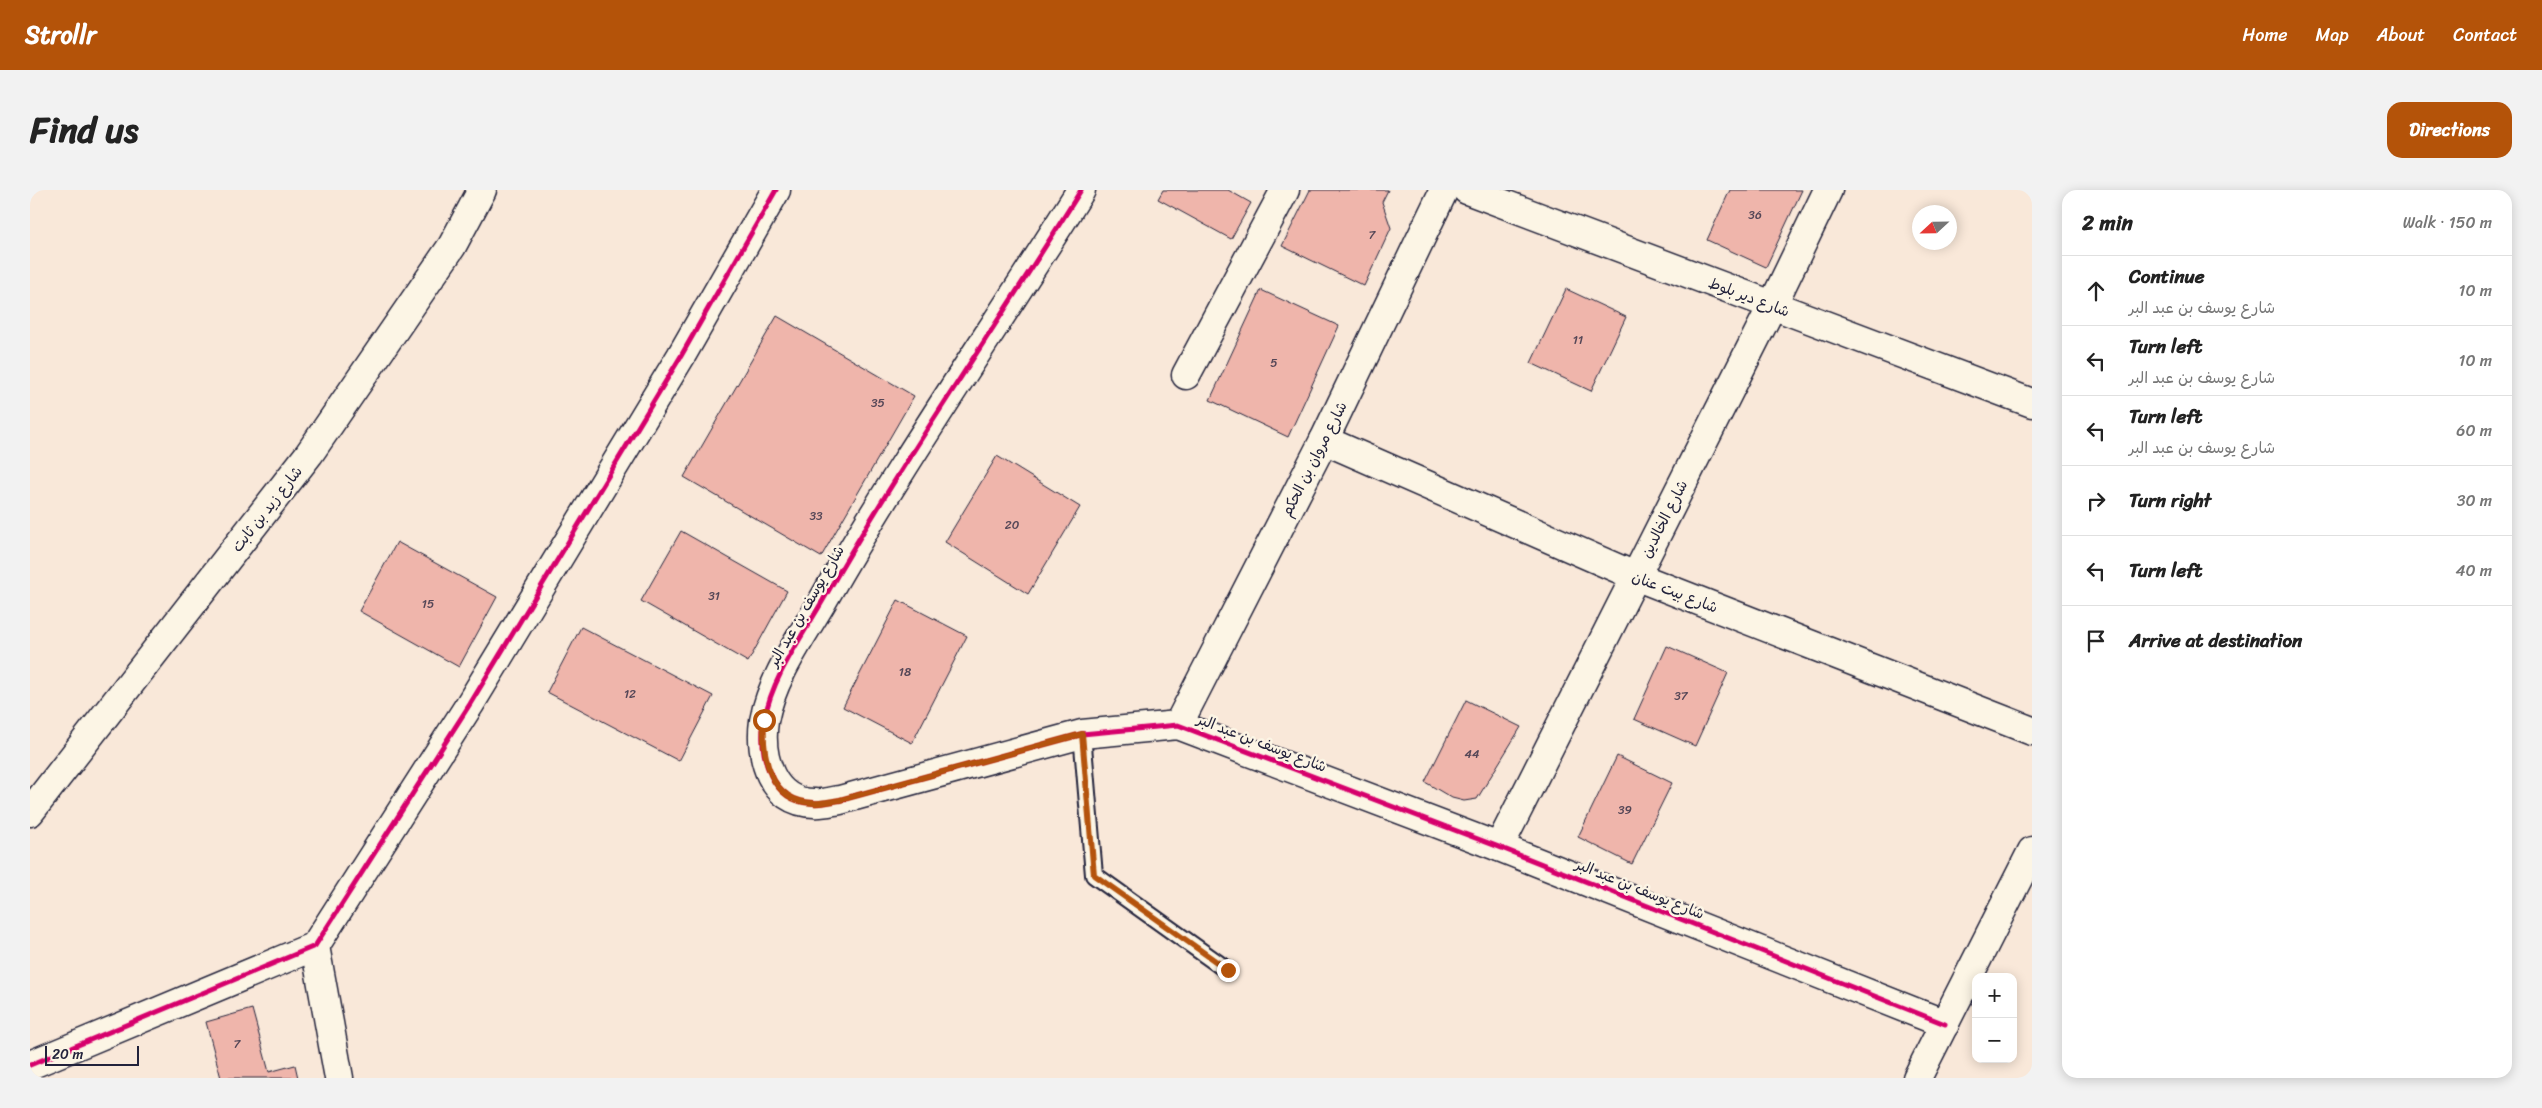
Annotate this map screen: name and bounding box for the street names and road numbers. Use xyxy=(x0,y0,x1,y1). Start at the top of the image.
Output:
street label: شارع دير بلوط xyxy=(1705,270,1793,324)
street label: شارع مروان بن الحكم xyxy=(1274,397,1354,521)
street label: شارع زيد بن ثابت xyxy=(225,460,309,558)
street label: شارع الخالدين xyxy=(1633,475,1695,563)
street label: شارع يوسف بن عبد البر xyxy=(759,540,852,674)
street label: شارع بيت عنان xyxy=(1628,564,1722,620)
street label: شارع يوسف بن عبد البر xyxy=(1192,706,1331,780)
street label: شارع يوسف بن عبد البر xyxy=(1570,851,1708,927)

